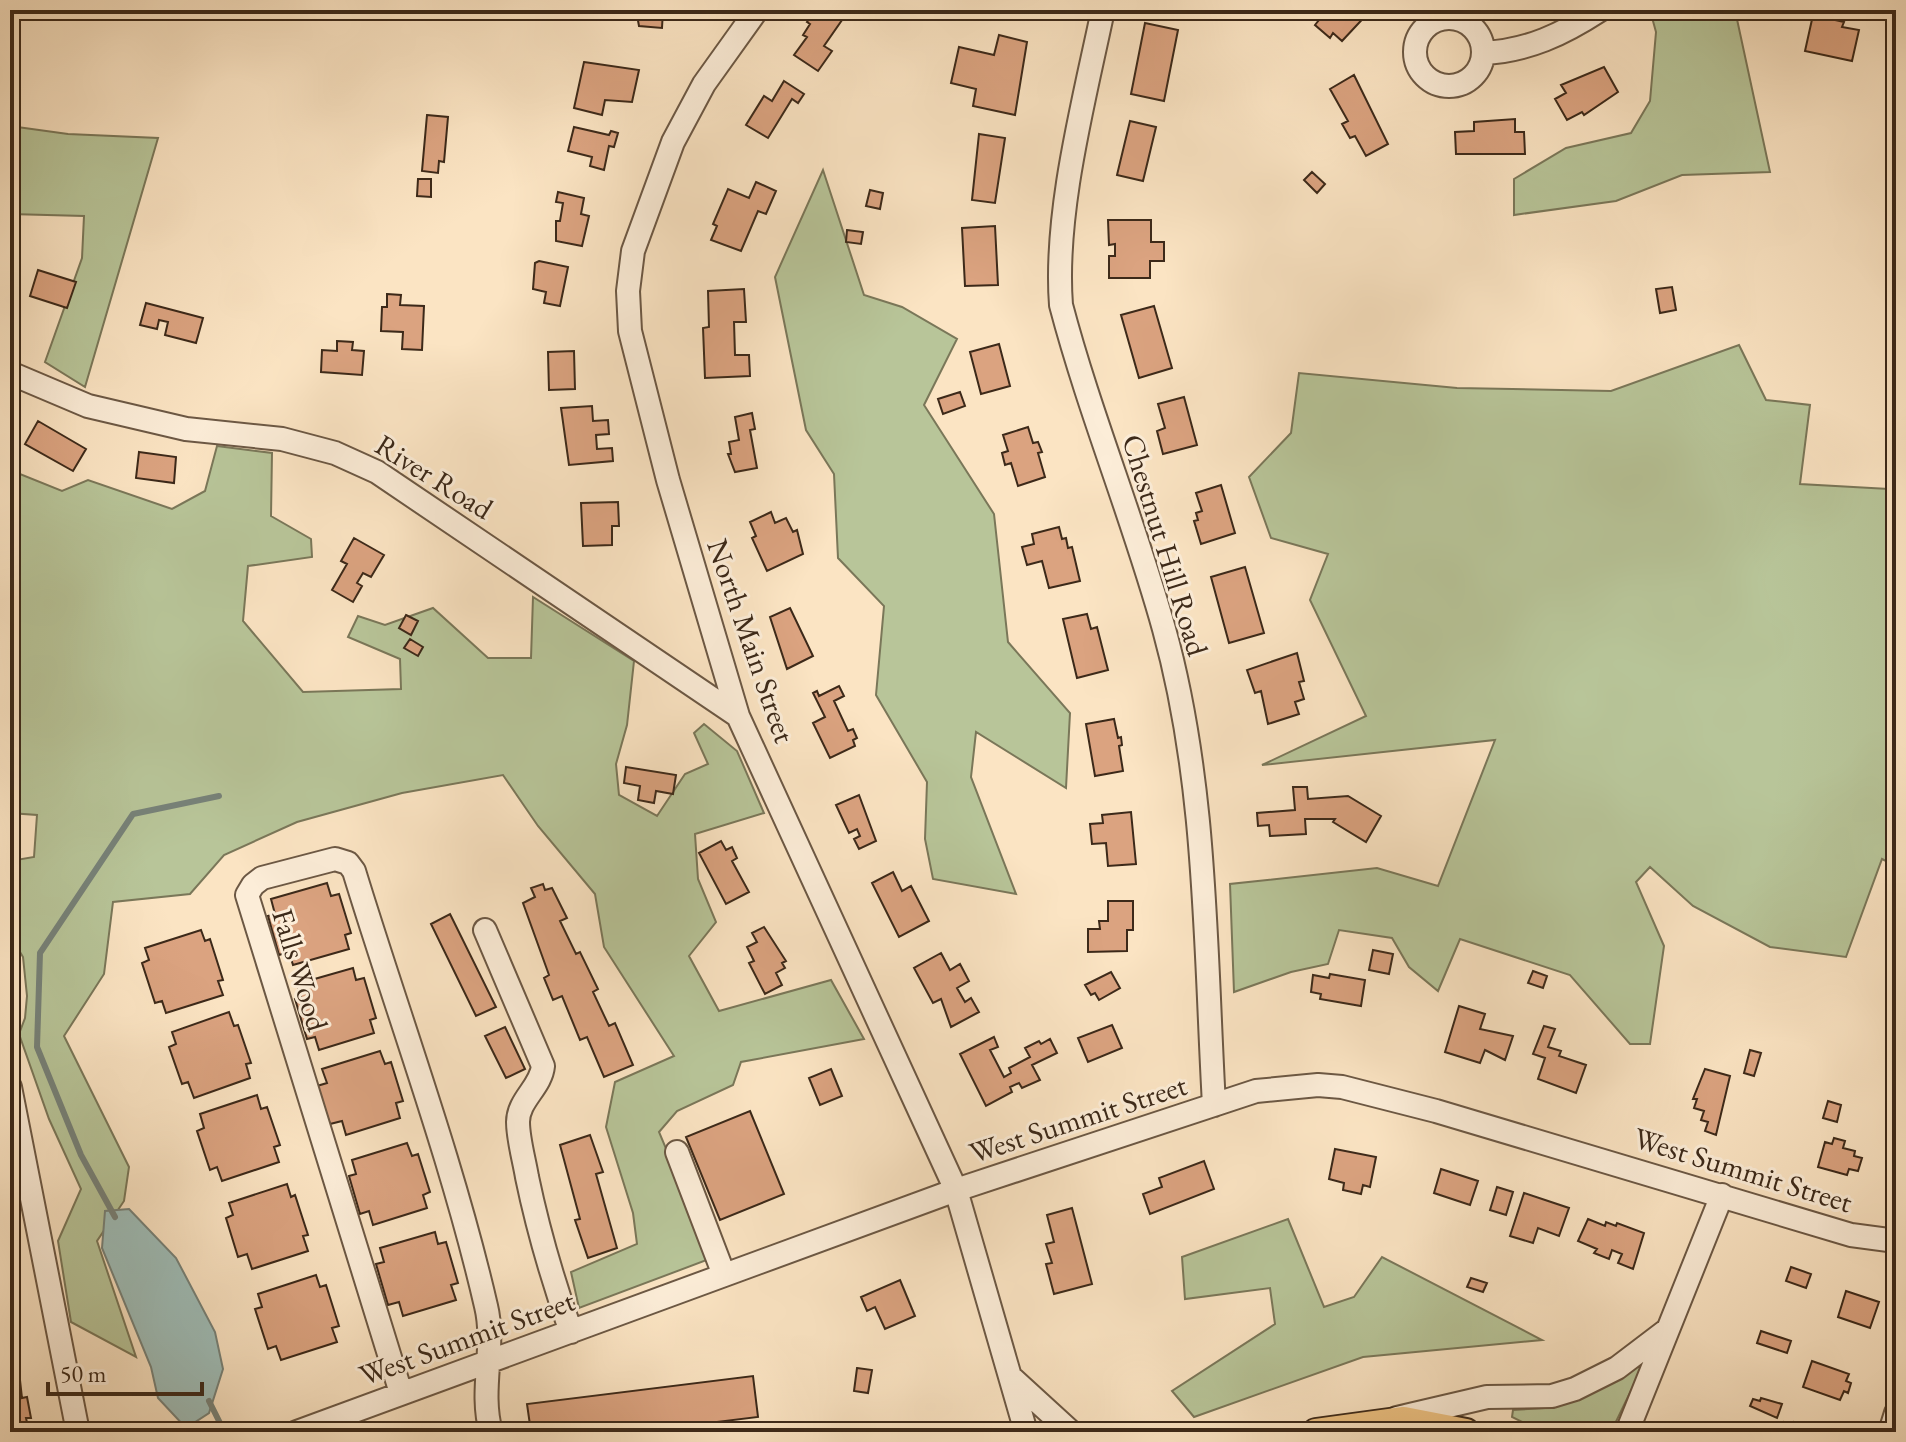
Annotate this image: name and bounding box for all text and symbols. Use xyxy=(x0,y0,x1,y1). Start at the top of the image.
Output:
street label: River Road xyxy=(368,425,501,528)
street label: Chestnut Hill Road xyxy=(1113,429,1218,661)
street label: North Main Street xyxy=(698,534,805,748)
street label: Falls Wood xyxy=(263,904,338,1037)
street label: West Summit Street xyxy=(964,1065,1192,1172)
street label: West Summit Street xyxy=(1629,1118,1858,1221)
street label: West Summit Street xyxy=(354,1280,580,1395)
scale bar xyxy=(48,1346,202,1396)
text: 50 m xyxy=(60,1358,107,1389)

